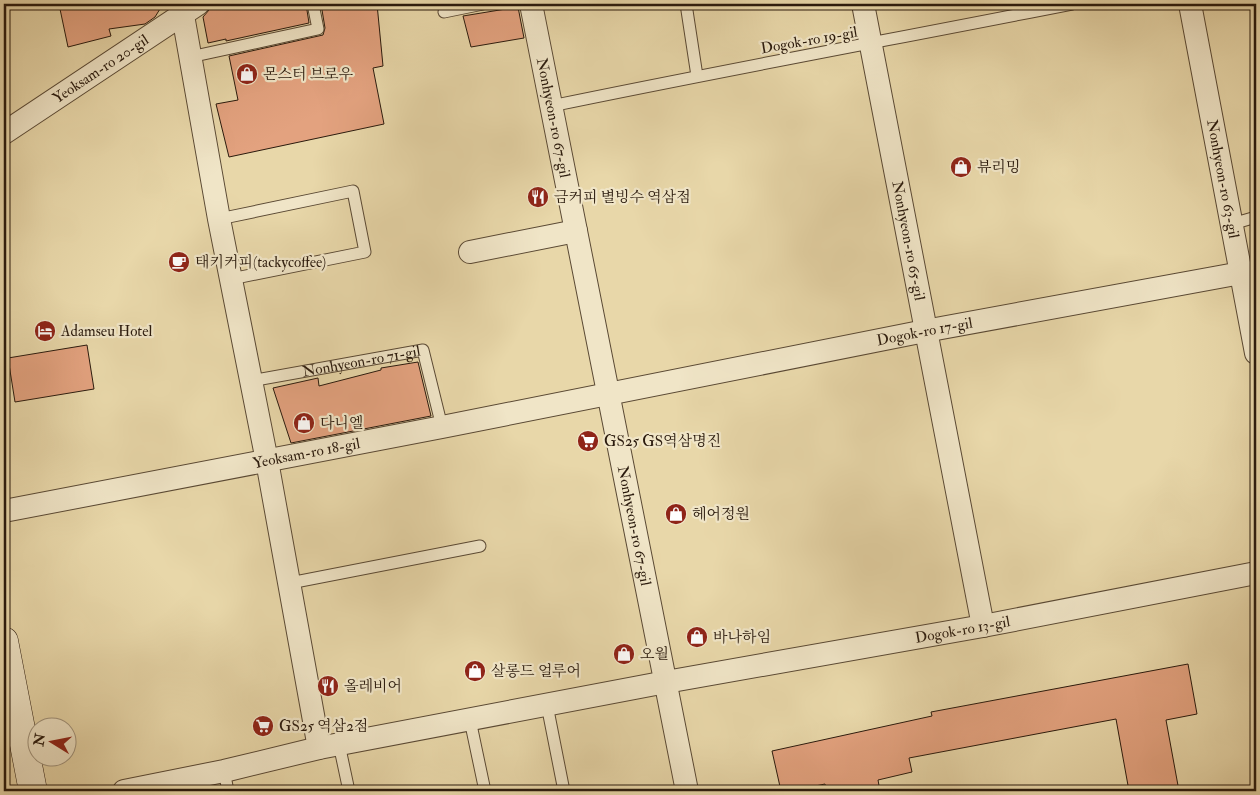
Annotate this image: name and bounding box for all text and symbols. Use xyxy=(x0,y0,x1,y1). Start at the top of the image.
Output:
street label: Dogok-ro 19-gil xyxy=(759,23,859,58)
street label: Yeoksam-ro 20-gil xyxy=(49,30,153,108)
street label: Nonhyeon-ro 67-gil xyxy=(532,56,574,180)
shop icon: 몬스터 브로우 xyxy=(235,62,259,86)
place label: 몬스터 브로우 xyxy=(263,65,354,84)
street label: Nonhyeon-ro 63-gil xyxy=(1202,118,1243,240)
shop icon: 뷰리밍 xyxy=(949,155,973,179)
place label: 뷰리밍 xyxy=(977,158,1020,177)
street label: Nonhyeon-ro 65-gil xyxy=(887,179,929,302)
restaurant icon: 금커피 별빙수 역삼점 xyxy=(526,185,550,209)
place label: 금커피 별빙수 역삼점 xyxy=(554,188,691,207)
cafe icon: 태키커피(tackycoffee) xyxy=(167,250,191,274)
place label: 태키커피(tackycoffee) xyxy=(195,253,326,272)
street label: Dogok-ro 17-gil xyxy=(875,313,974,350)
hotel icon: Adamseu Hotel xyxy=(33,319,57,343)
place label: Adamseu Hotel xyxy=(60,322,152,341)
street label: Nonhyeon-ro 71-gil xyxy=(301,342,422,382)
shop icon: 다니엘 xyxy=(292,411,316,435)
place label: 다니엘 xyxy=(320,414,363,433)
supermarket icon: GS25 GS역삼명진 xyxy=(576,429,600,453)
place label: GS25 GS역삼명진 xyxy=(604,432,721,451)
street label: Yeoksam-ro 18-gil xyxy=(251,434,362,473)
street label: Nonhyeon-ro 67-gil xyxy=(613,464,655,588)
shop icon: 헤어정원 xyxy=(664,502,688,526)
place label: 헤어정원 xyxy=(692,505,750,524)
street label: Dogok-ro 13-gil xyxy=(914,612,1012,648)
shop icon: 바나하임 xyxy=(685,625,709,649)
place label: 바나하임 xyxy=(713,628,771,647)
shop icon: 오월 xyxy=(612,642,636,666)
place label: 오월 xyxy=(640,645,669,664)
shop icon: 살롱드 얼루어 xyxy=(463,659,487,683)
place label: 살롱드 얼루어 xyxy=(491,662,581,681)
restaurant icon: 올레비어 xyxy=(316,674,340,698)
place label: 올레비어 xyxy=(344,677,402,696)
supermarket icon: GS25 역삼2점 xyxy=(251,714,275,738)
place label: GS25 역삼2점 xyxy=(279,717,368,736)
north arrow xyxy=(28,718,78,768)
text: N xyxy=(30,732,49,748)

